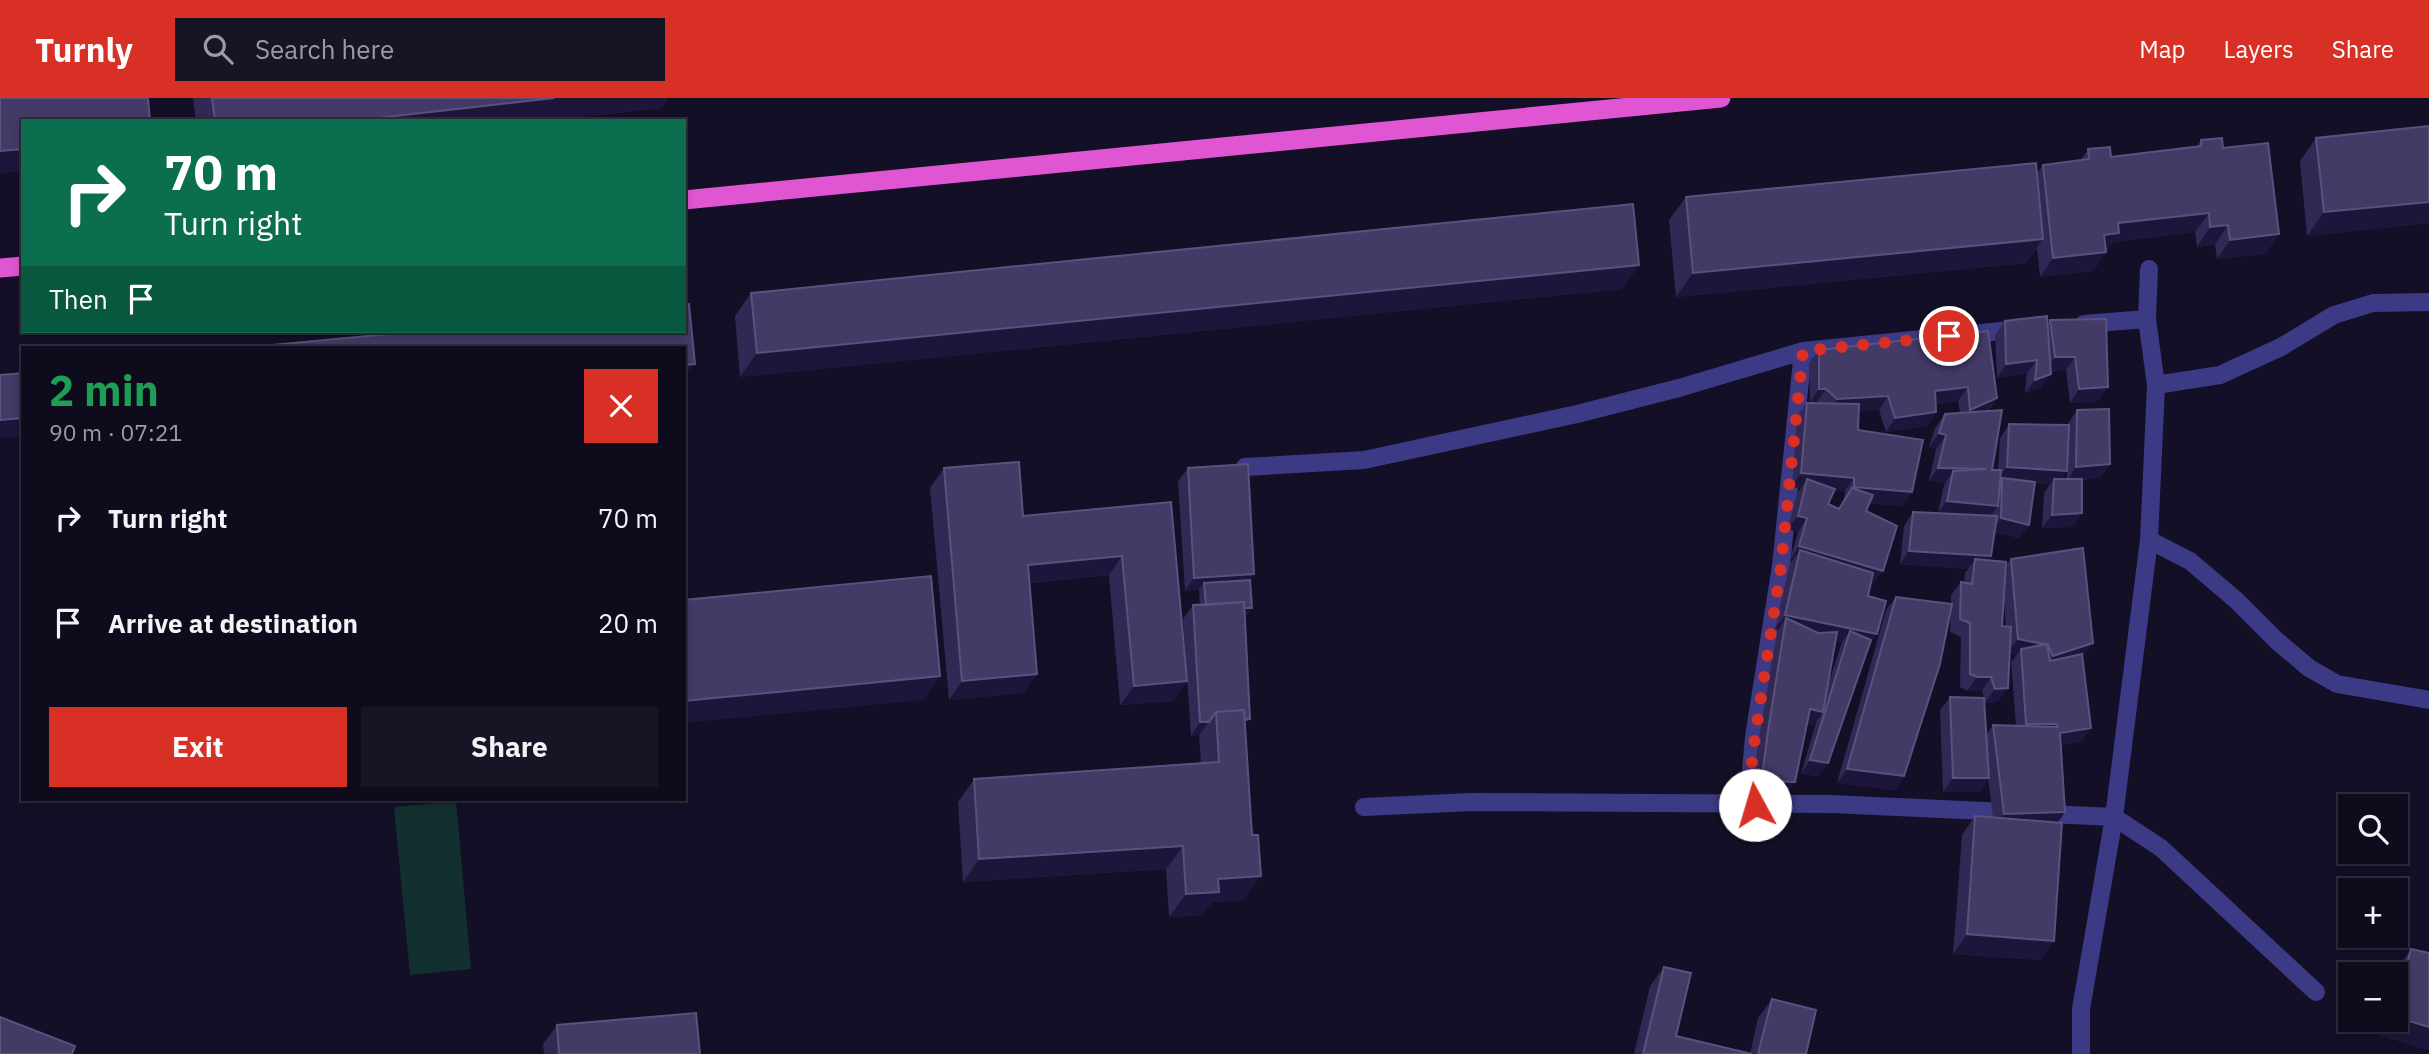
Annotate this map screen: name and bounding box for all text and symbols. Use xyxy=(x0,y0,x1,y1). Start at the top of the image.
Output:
search box xyxy=(175,18,665,81)
text: Turnly xyxy=(35,28,133,71)
icon: search xyxy=(199,30,237,68)
text: Search here xyxy=(255,32,394,66)
text: Map xyxy=(2139,33,2186,65)
text: Layers xyxy=(2224,33,2294,65)
text: Share xyxy=(2332,33,2394,65)
text: 70 m xyxy=(164,140,278,203)
icon: right xyxy=(49,147,140,238)
text: Turn right xyxy=(164,202,302,244)
icon: arrive xyxy=(122,280,160,318)
text: Then xyxy=(49,282,108,316)
pin xyxy=(1919,306,1979,366)
icon: arrive xyxy=(1930,317,1968,355)
text: 2 min xyxy=(49,363,159,418)
button: close xyxy=(584,369,658,443)
text: 90 m · 07:21 xyxy=(49,417,182,447)
icon: right xyxy=(49,499,87,537)
text: Turn right xyxy=(108,501,227,535)
text: 70 m xyxy=(598,501,658,535)
icon: arrive xyxy=(49,604,87,642)
text: Arrive at destination xyxy=(108,606,358,640)
text: 20 m xyxy=(598,606,658,640)
button: Exit xyxy=(49,707,347,787)
button: Share xyxy=(361,707,658,787)
position arrow xyxy=(1718,768,1792,842)
map controls xyxy=(2338,794,2408,1032)
button: search xyxy=(2338,794,2408,864)
button: + xyxy=(2338,878,2408,948)
button: − xyxy=(2338,962,2408,1032)

